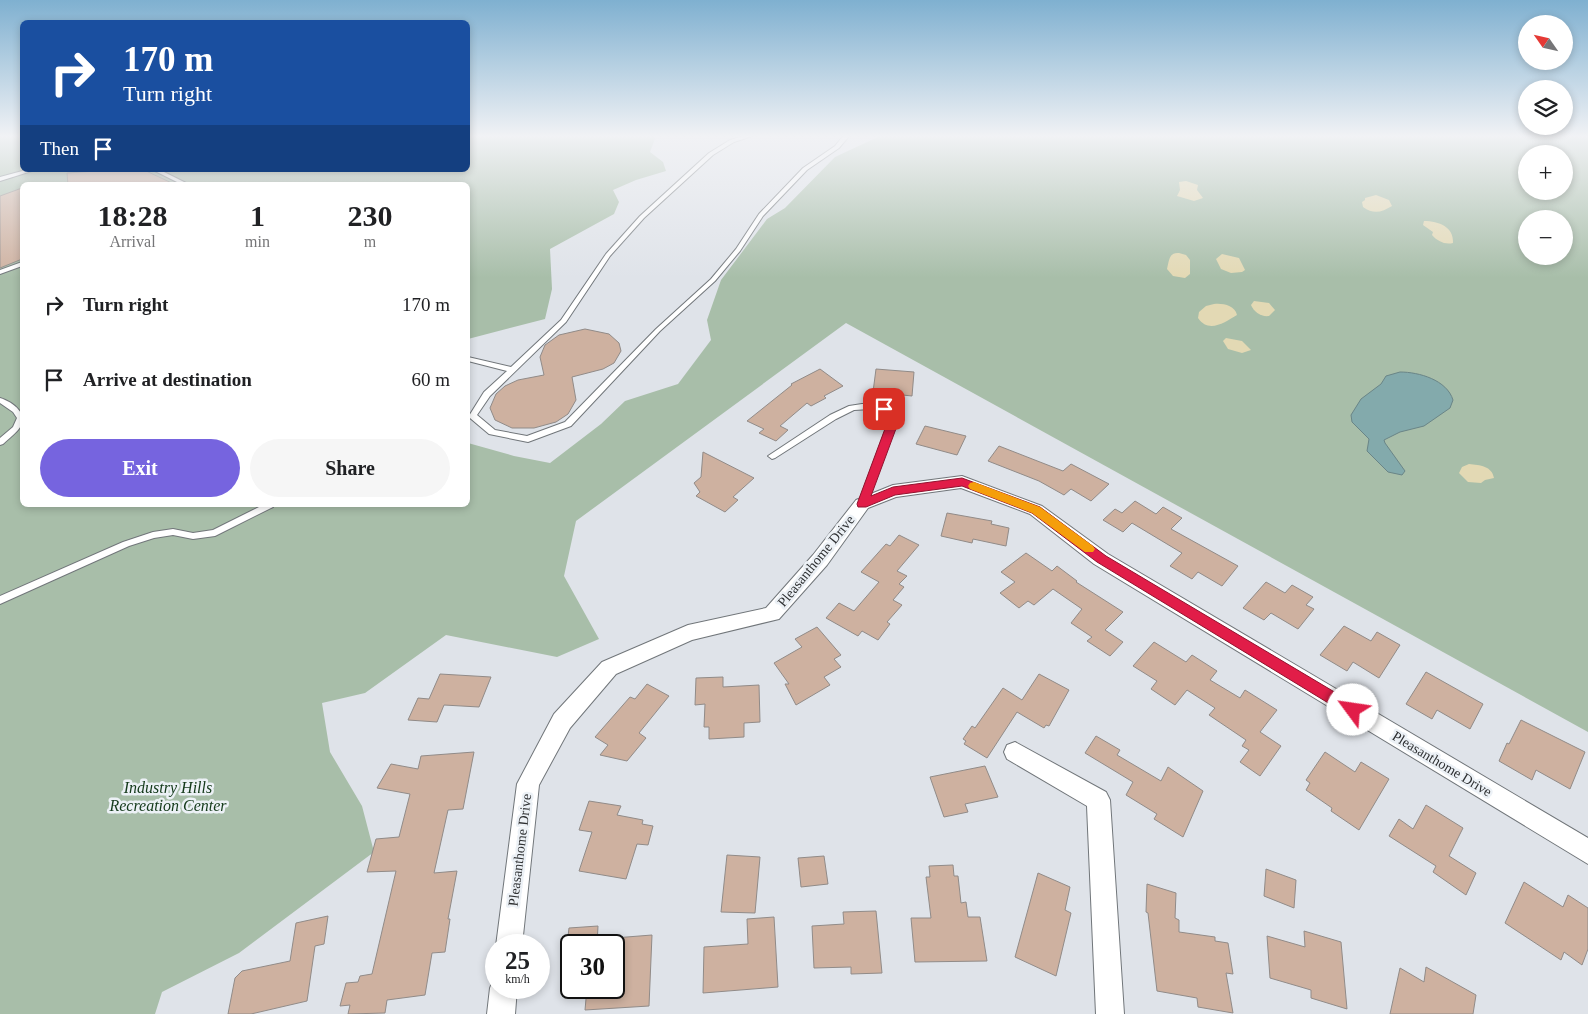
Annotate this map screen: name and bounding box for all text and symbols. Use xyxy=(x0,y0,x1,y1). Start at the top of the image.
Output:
north arrow xyxy=(1518,15,1572,70)
map controls xyxy=(1518,15,1573,265)
icon: right xyxy=(40,40,105,105)
text: 170 m xyxy=(123,40,213,79)
button: layers xyxy=(1518,80,1573,135)
text: Turn right xyxy=(123,81,212,106)
icon: arrive xyxy=(89,135,117,163)
text: Then xyxy=(40,138,79,159)
button: + xyxy=(1518,145,1573,200)
text: 18:28 xyxy=(98,199,168,232)
text: 1 xyxy=(250,199,265,232)
text: 230 xyxy=(347,199,392,232)
button: − xyxy=(1518,210,1573,265)
text: Arrival xyxy=(109,233,156,250)
text: min xyxy=(245,233,270,250)
text: m xyxy=(364,233,376,250)
icon: right xyxy=(40,291,68,319)
text: Turn right xyxy=(83,294,168,315)
text: 170 m xyxy=(402,294,450,315)
icon: arrive xyxy=(40,366,68,394)
text: Arrive at destination xyxy=(83,369,252,390)
text: 60 m xyxy=(411,369,450,390)
pin xyxy=(863,388,905,430)
icon: arrive xyxy=(870,395,898,423)
button: Exit xyxy=(40,439,240,497)
button: Share xyxy=(250,439,450,497)
street label: Pleasanthome Drive xyxy=(775,512,857,610)
position arrow xyxy=(1326,683,1378,735)
street label: Pleasanthome Drive xyxy=(1390,728,1494,800)
park label: Industry Hills Recreation Center xyxy=(108,779,227,814)
street label: Pleasanthome Drive xyxy=(506,793,534,907)
speed limit sign: 30 xyxy=(560,934,625,999)
text: 25 xyxy=(505,947,530,974)
text: km/h xyxy=(505,972,530,986)

